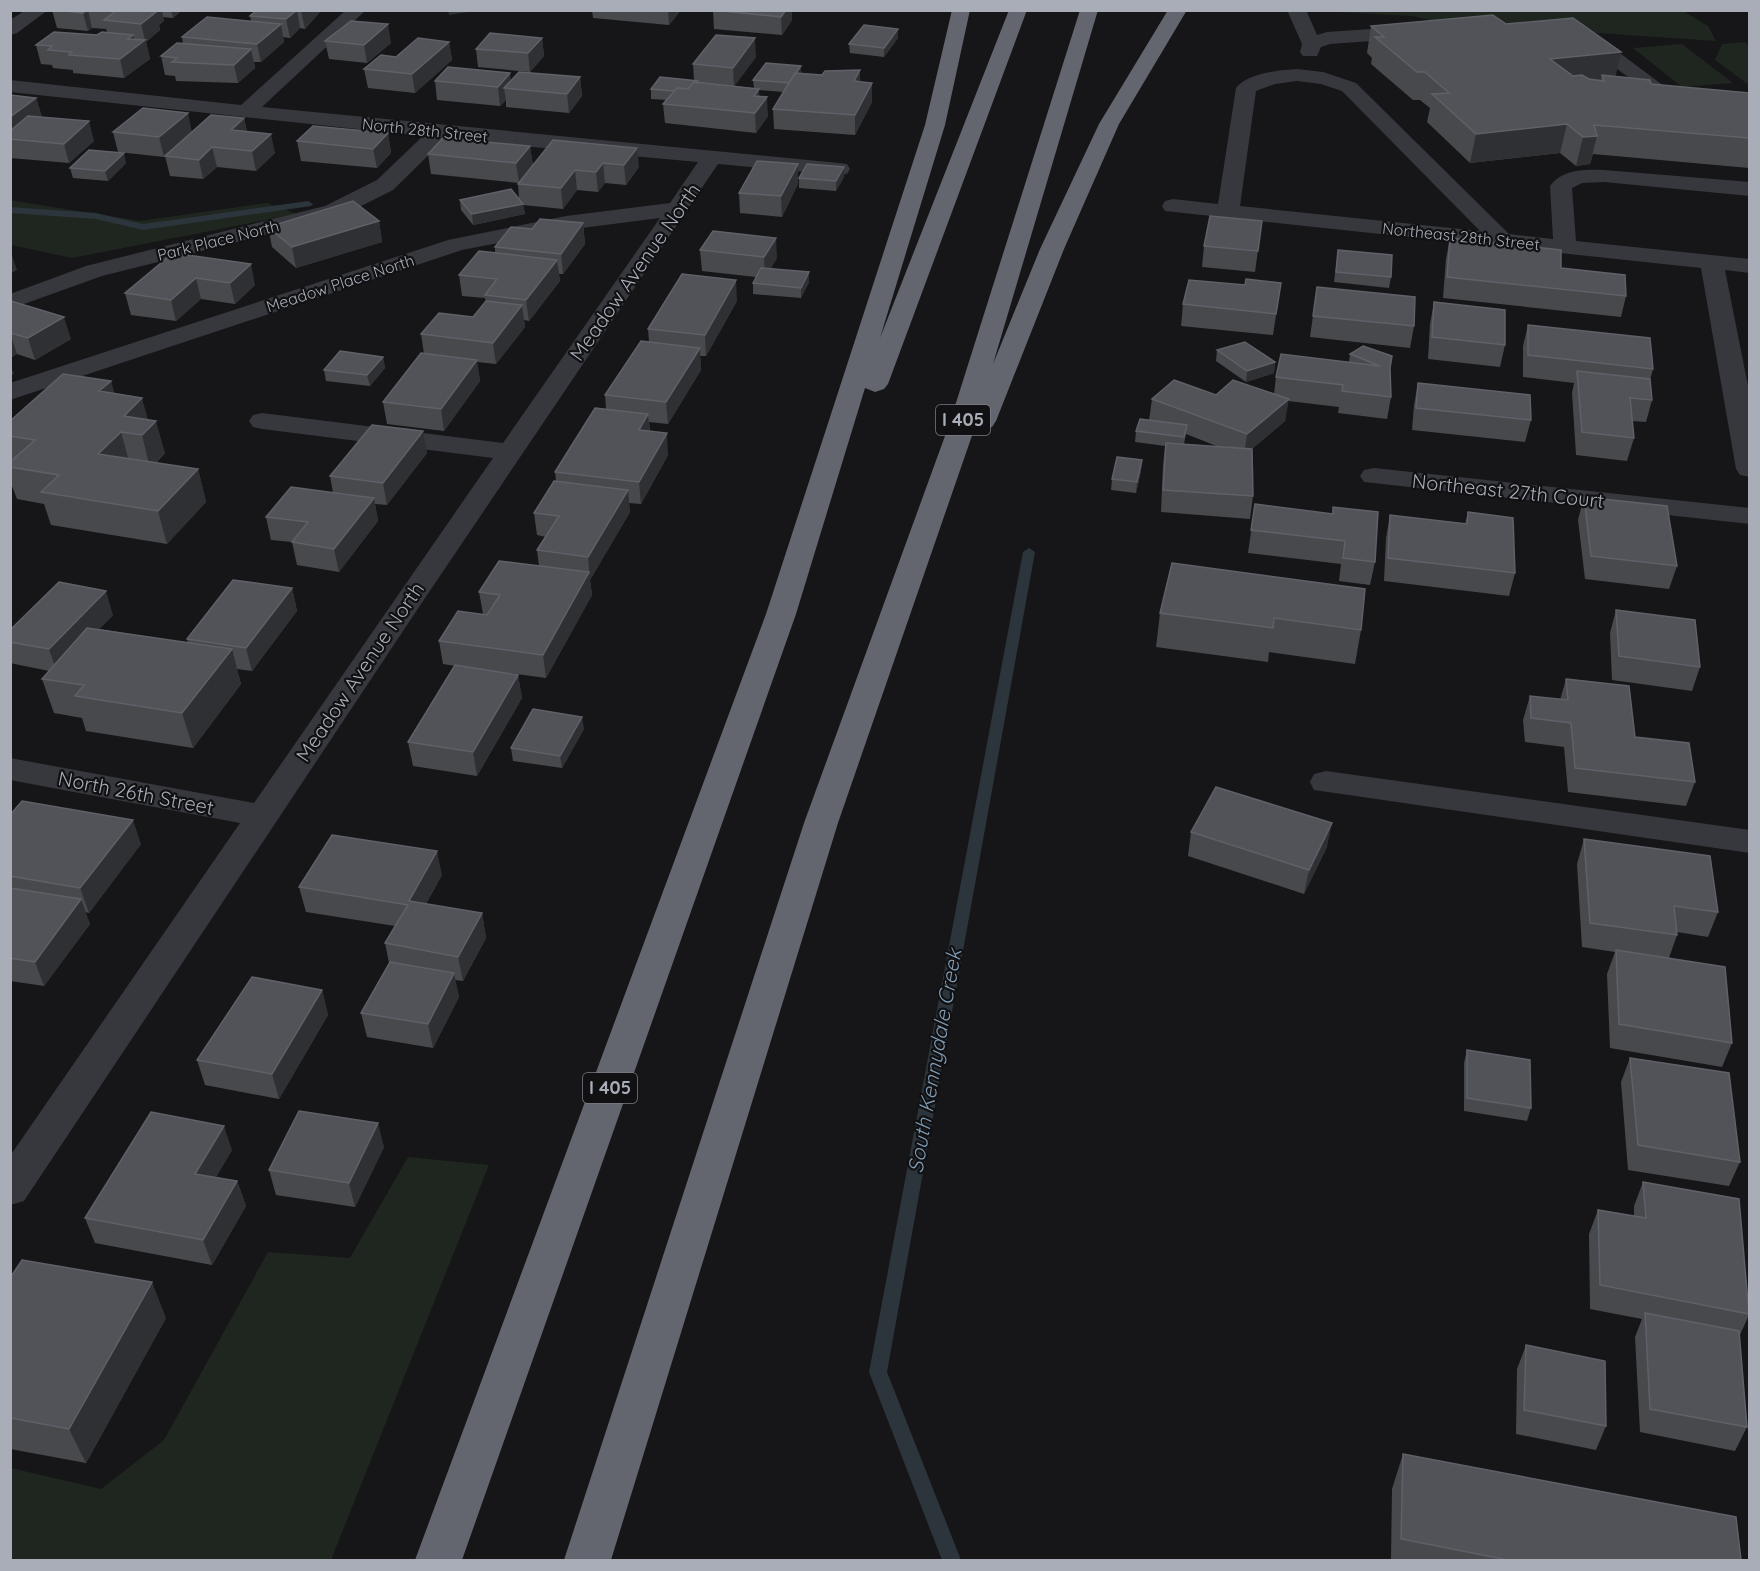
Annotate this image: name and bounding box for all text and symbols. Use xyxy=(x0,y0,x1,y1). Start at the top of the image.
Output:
street label: North 28th Street xyxy=(361,113,489,147)
street label: Meadow Avenue North xyxy=(564,178,705,365)
street label: Park Place North xyxy=(155,215,281,265)
street label: Northeast 28th Street xyxy=(1381,218,1541,254)
street label: Meadow Place North xyxy=(263,250,417,316)
road number: I 405 xyxy=(936,405,990,435)
street label: Northeast 27th Court xyxy=(1411,468,1606,513)
street label: Meadow Avenue North xyxy=(290,577,429,766)
street label: North 26th Street xyxy=(56,765,216,820)
water label: South Kennydale Creek xyxy=(902,945,967,1175)
road number: I 405 xyxy=(583,1073,637,1103)

